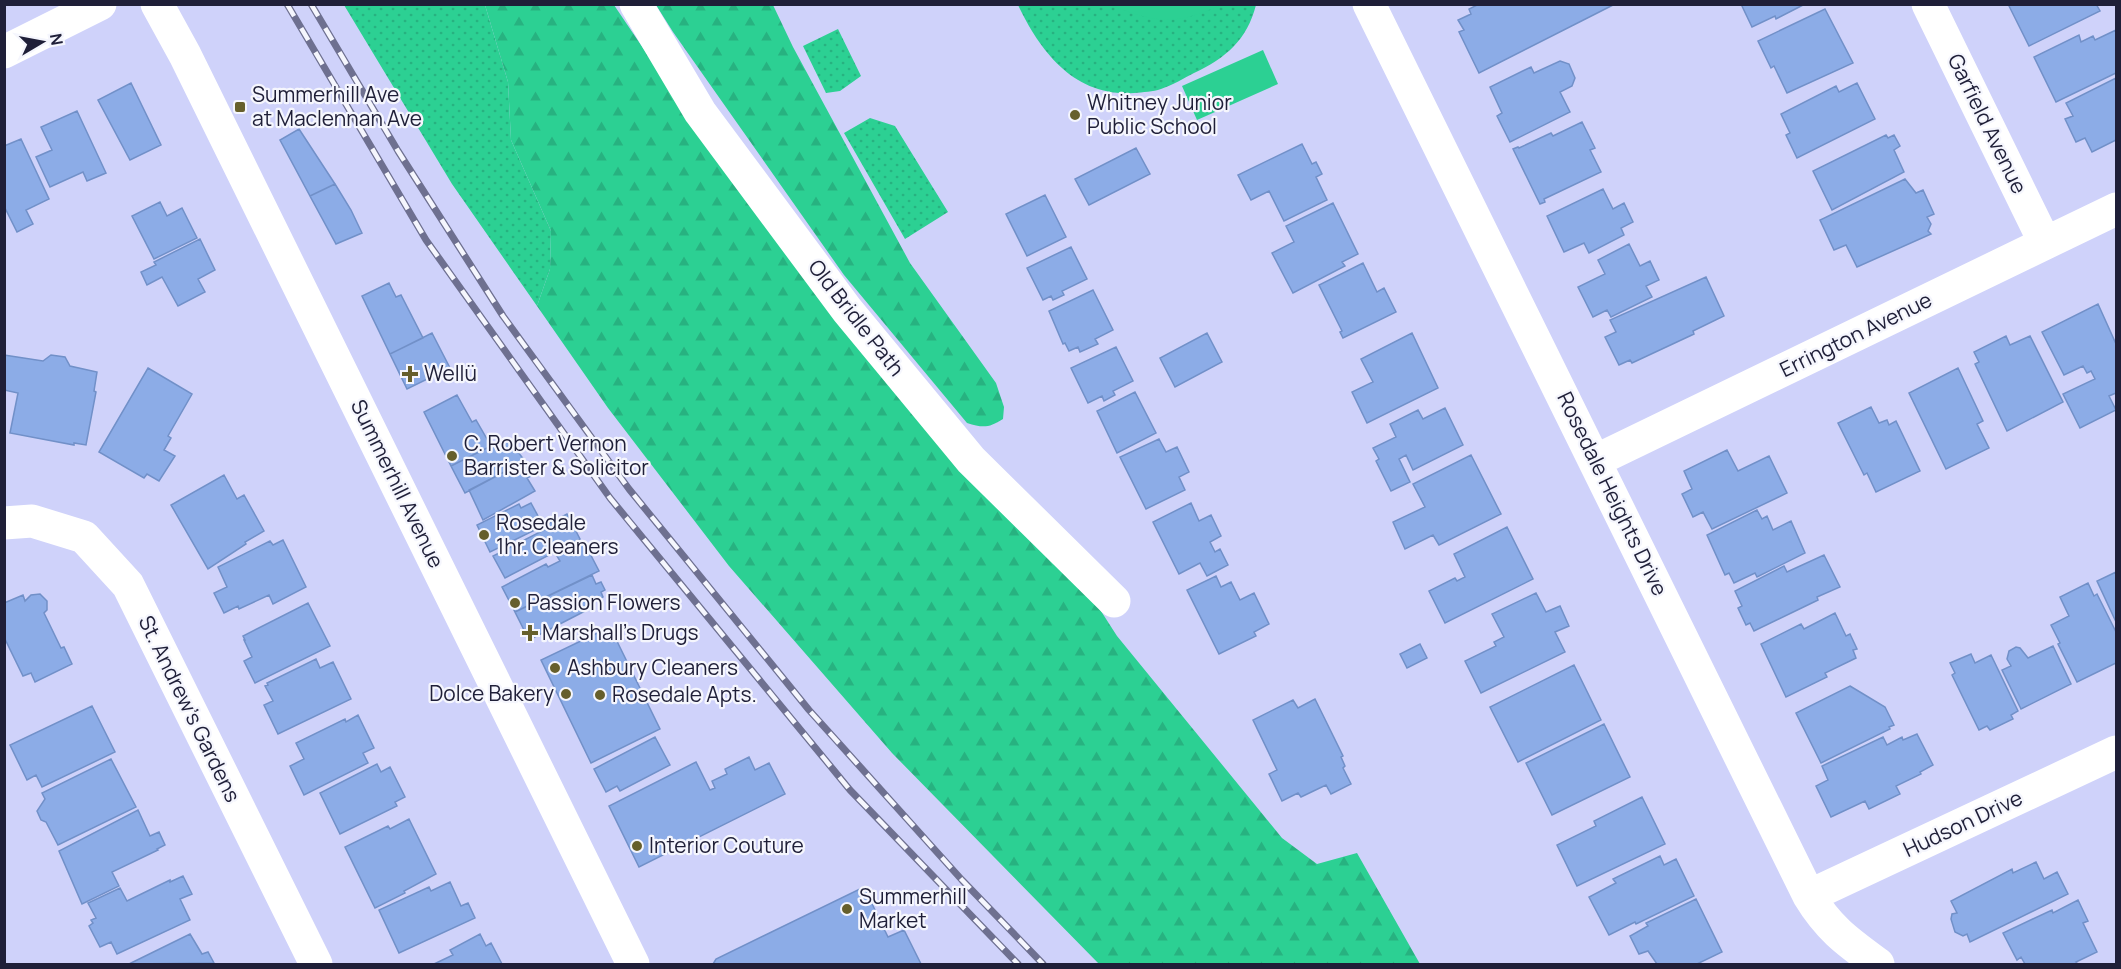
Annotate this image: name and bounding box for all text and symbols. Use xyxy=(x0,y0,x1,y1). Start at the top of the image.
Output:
north arrow xyxy=(12,12,72,72)
text: N xyxy=(45,32,69,47)
street label: Garfield Avenue xyxy=(1942,49,2034,198)
place label: Summerhill Ave at Maclennan Ave xyxy=(252,80,422,132)
place label: Whitney Junior Public School xyxy=(1087,88,1232,140)
marker: Summerhill Ave at Maclennan Ave xyxy=(233,100,247,114)
marker: Whitney Junior Public School xyxy=(1068,108,1082,122)
street label: Old Bridle Path xyxy=(802,253,911,381)
street label: Errington Avenue xyxy=(1775,285,1936,383)
place label: Wellü xyxy=(424,359,477,387)
marker: Wellü xyxy=(401,365,419,383)
street label: Rosedale Heights Drive xyxy=(1551,387,1674,600)
street label: Summerhill Avenue xyxy=(345,395,451,572)
place label: C. Robert Vernon Barrister & Solicitor xyxy=(464,429,649,481)
marker: C. Robert Vernon Barrister & Solicitor xyxy=(445,449,459,463)
place label: Rosedale 1hr. Cleaners xyxy=(496,508,619,560)
marker: Rosedale 1hr. Cleaners xyxy=(477,528,491,542)
place label: Passion Flowers xyxy=(527,588,681,616)
marker: Passion Flowers xyxy=(508,596,522,610)
street label: St. Andrew's Gardens xyxy=(133,611,247,807)
place label: Marshall's Drugs xyxy=(542,618,699,646)
marker: Marshall's Drugs xyxy=(523,626,537,640)
place label: Ashbury Cleaners xyxy=(567,653,738,681)
marker: Ashbury Cleaners xyxy=(548,661,562,675)
place label: Dolce Bakery xyxy=(429,679,554,707)
place label: Rosedale Apts. xyxy=(612,680,757,708)
marker: Dolce Bakery xyxy=(559,687,573,701)
marker: Rosedale Apts. xyxy=(593,688,607,702)
street label: Hudson Drive xyxy=(1898,783,2027,863)
place label: Interior Couture xyxy=(649,831,804,859)
marker: Interior Couture xyxy=(630,839,644,853)
place label: Summerhill Market xyxy=(859,882,967,934)
marker: Summerhill Market xyxy=(840,902,854,916)

